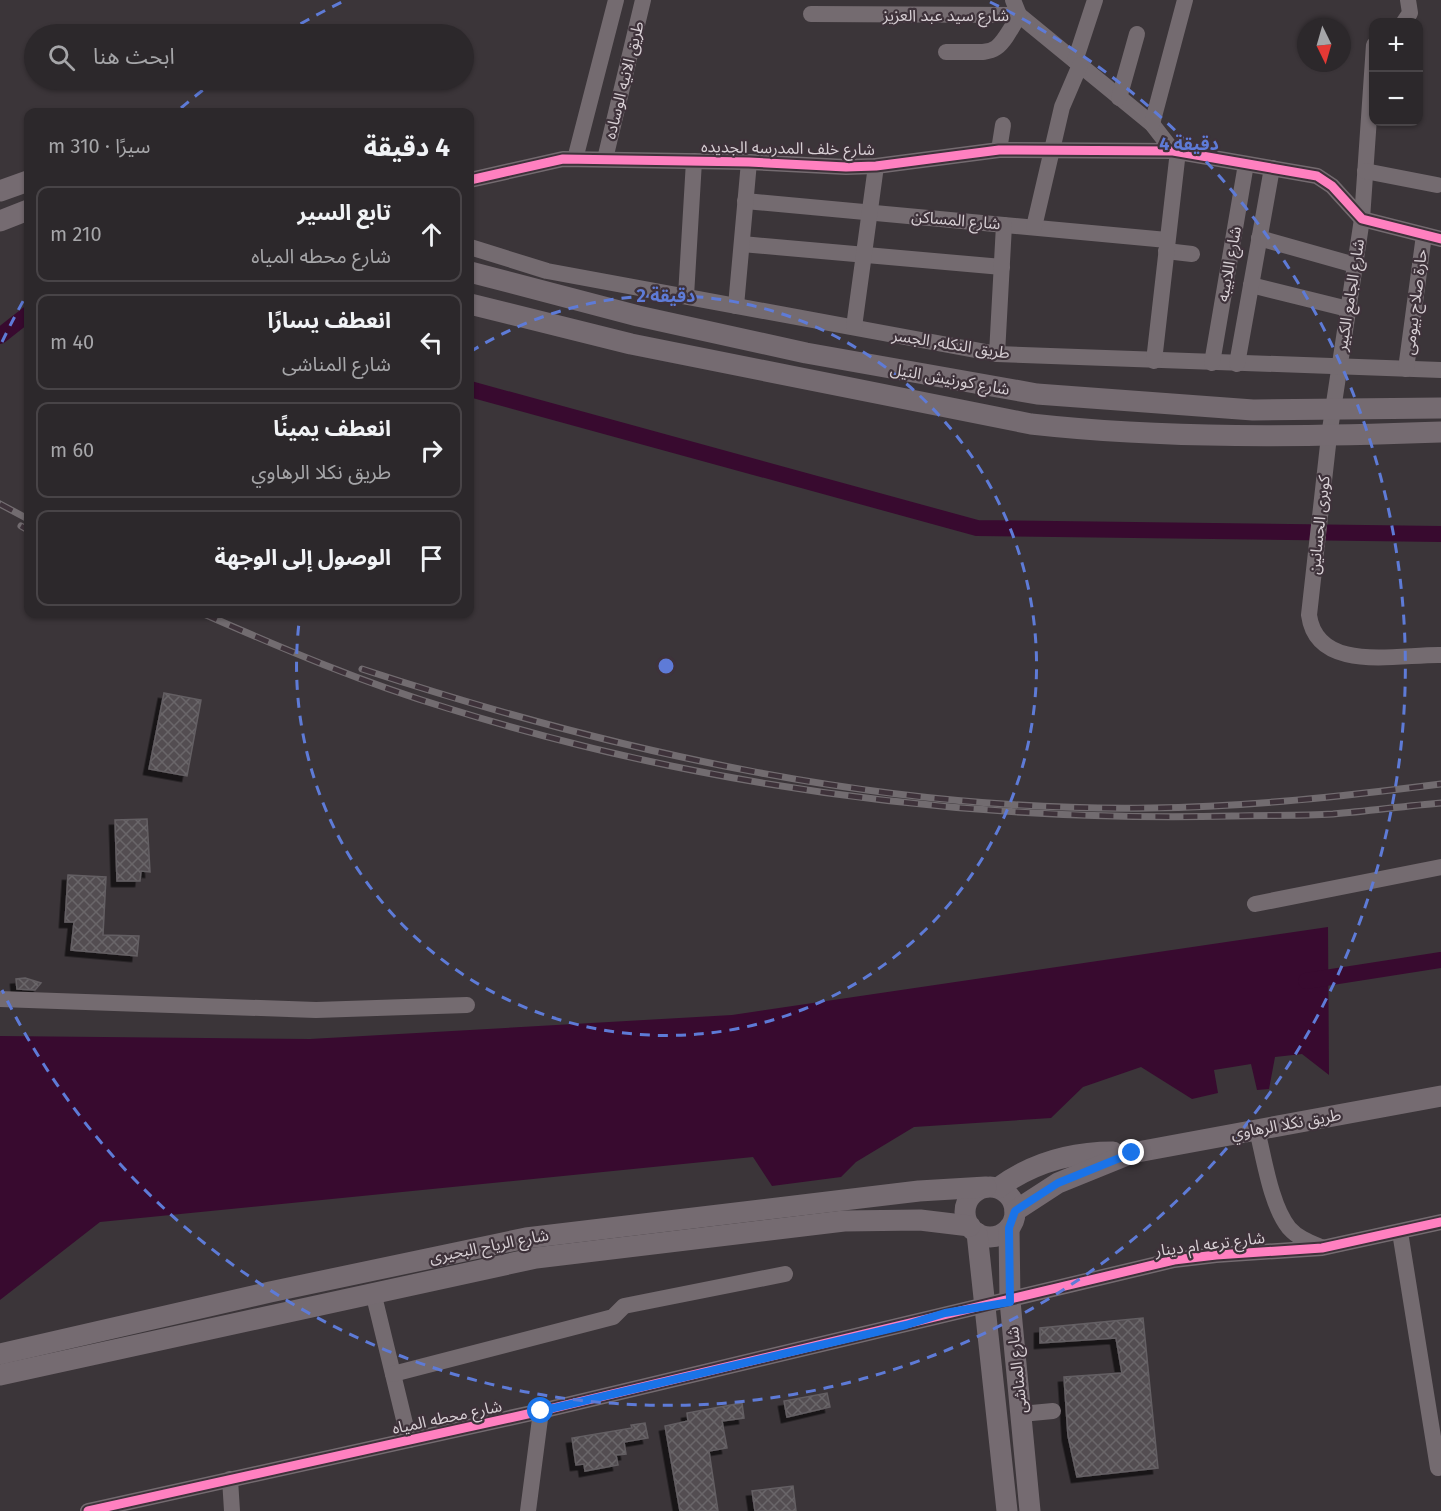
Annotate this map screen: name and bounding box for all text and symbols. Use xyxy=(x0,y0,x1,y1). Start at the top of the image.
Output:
street label: شارع سيد عبد العزيز xyxy=(882,6,1009,28)
north arrow xyxy=(1297,18,1351,72)
map controls xyxy=(1369,18,1423,126)
button: + xyxy=(1369,18,1423,72)
street label: طريق الانيه الوساده xyxy=(600,19,649,141)
search box xyxy=(24,24,474,90)
icon: search xyxy=(45,41,78,74)
text: ابحث هنا xyxy=(93,43,175,70)
button: − xyxy=(1369,72,1423,126)
text: 4 دقيقة xyxy=(364,132,450,163)
text: 4 دقيقة xyxy=(1159,133,1219,155)
text: سيرًا · 310 m xyxy=(48,134,151,158)
street label: شارع خلف المدرسه الجديده xyxy=(701,137,875,162)
text: تابع السير xyxy=(298,199,391,226)
street label: شارع المساكن xyxy=(910,207,1001,236)
icon: ahead xyxy=(415,218,448,251)
text: 210 m xyxy=(50,222,102,246)
street label: شارع اللابيبه xyxy=(1213,225,1248,304)
street label: شارع الجامع الكبير xyxy=(1332,238,1371,354)
text: شارع محطه المياه xyxy=(251,244,391,268)
street label: حارة صلاح بيومى xyxy=(1399,248,1434,356)
text: 2 دقيقة xyxy=(637,285,695,307)
text: انعطف يسارًا xyxy=(268,307,391,334)
street label: طريق النكله, الجسر xyxy=(890,325,1011,364)
icon: left xyxy=(415,326,448,359)
text: 40 m xyxy=(50,330,94,354)
text: شارع المناشى xyxy=(282,352,391,376)
street label: شارع كورنيش النيل xyxy=(888,359,1011,402)
text: انعطف يمينًا xyxy=(273,415,391,442)
icon: right xyxy=(415,434,448,467)
text: 60 m xyxy=(50,438,94,462)
text: طريق نكلا الرهاوي xyxy=(251,460,391,484)
street label: كوبرى الحسانين xyxy=(1304,474,1334,576)
icon: arrive xyxy=(415,542,448,575)
text: الوصول إلى الوجهة xyxy=(214,544,391,571)
centre of rings xyxy=(656,656,676,676)
street label: طريق نكلا الرهاوي xyxy=(1229,1105,1343,1146)
route end xyxy=(1118,1139,1144,1165)
street label: شارع الرياح البحيرى xyxy=(428,1225,551,1270)
street label: شارع ترعه ام دينار xyxy=(1153,1228,1266,1263)
street label: شارع المناشى xyxy=(1003,1325,1034,1414)
street label: شارع محطه المياه xyxy=(390,1396,504,1441)
route start xyxy=(527,1397,553,1423)

